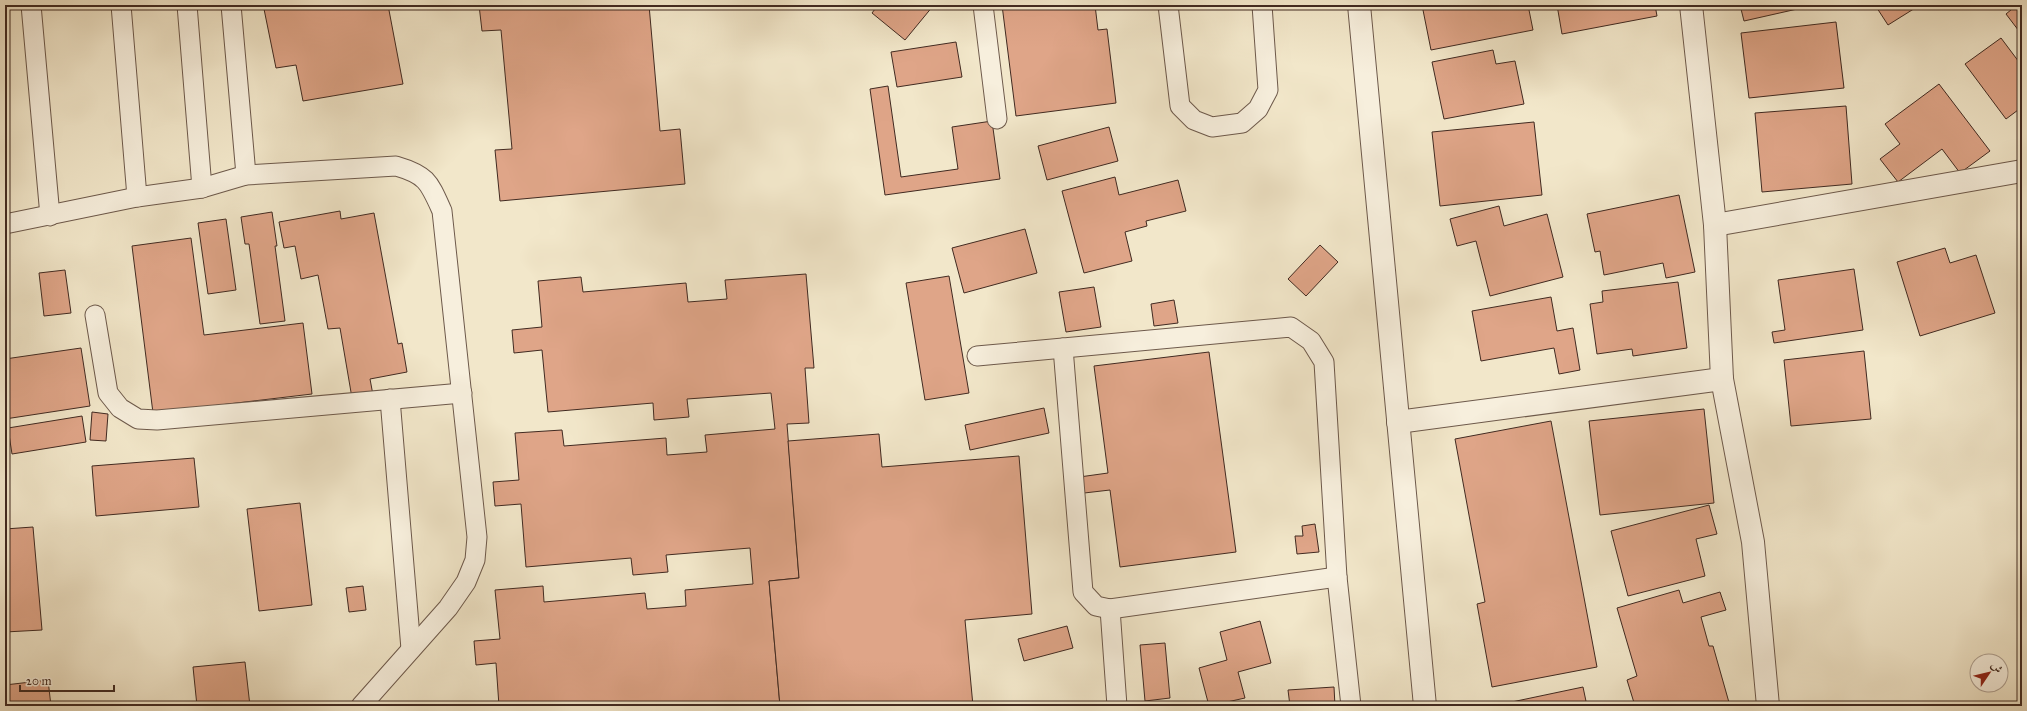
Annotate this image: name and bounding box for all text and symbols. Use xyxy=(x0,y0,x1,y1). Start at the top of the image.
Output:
north arrow xyxy=(1969,653,2009,693)
text: ش xyxy=(1988,659,2005,676)
scale bar xyxy=(20,667,114,693)
text: 20 m xyxy=(26,674,52,688)

